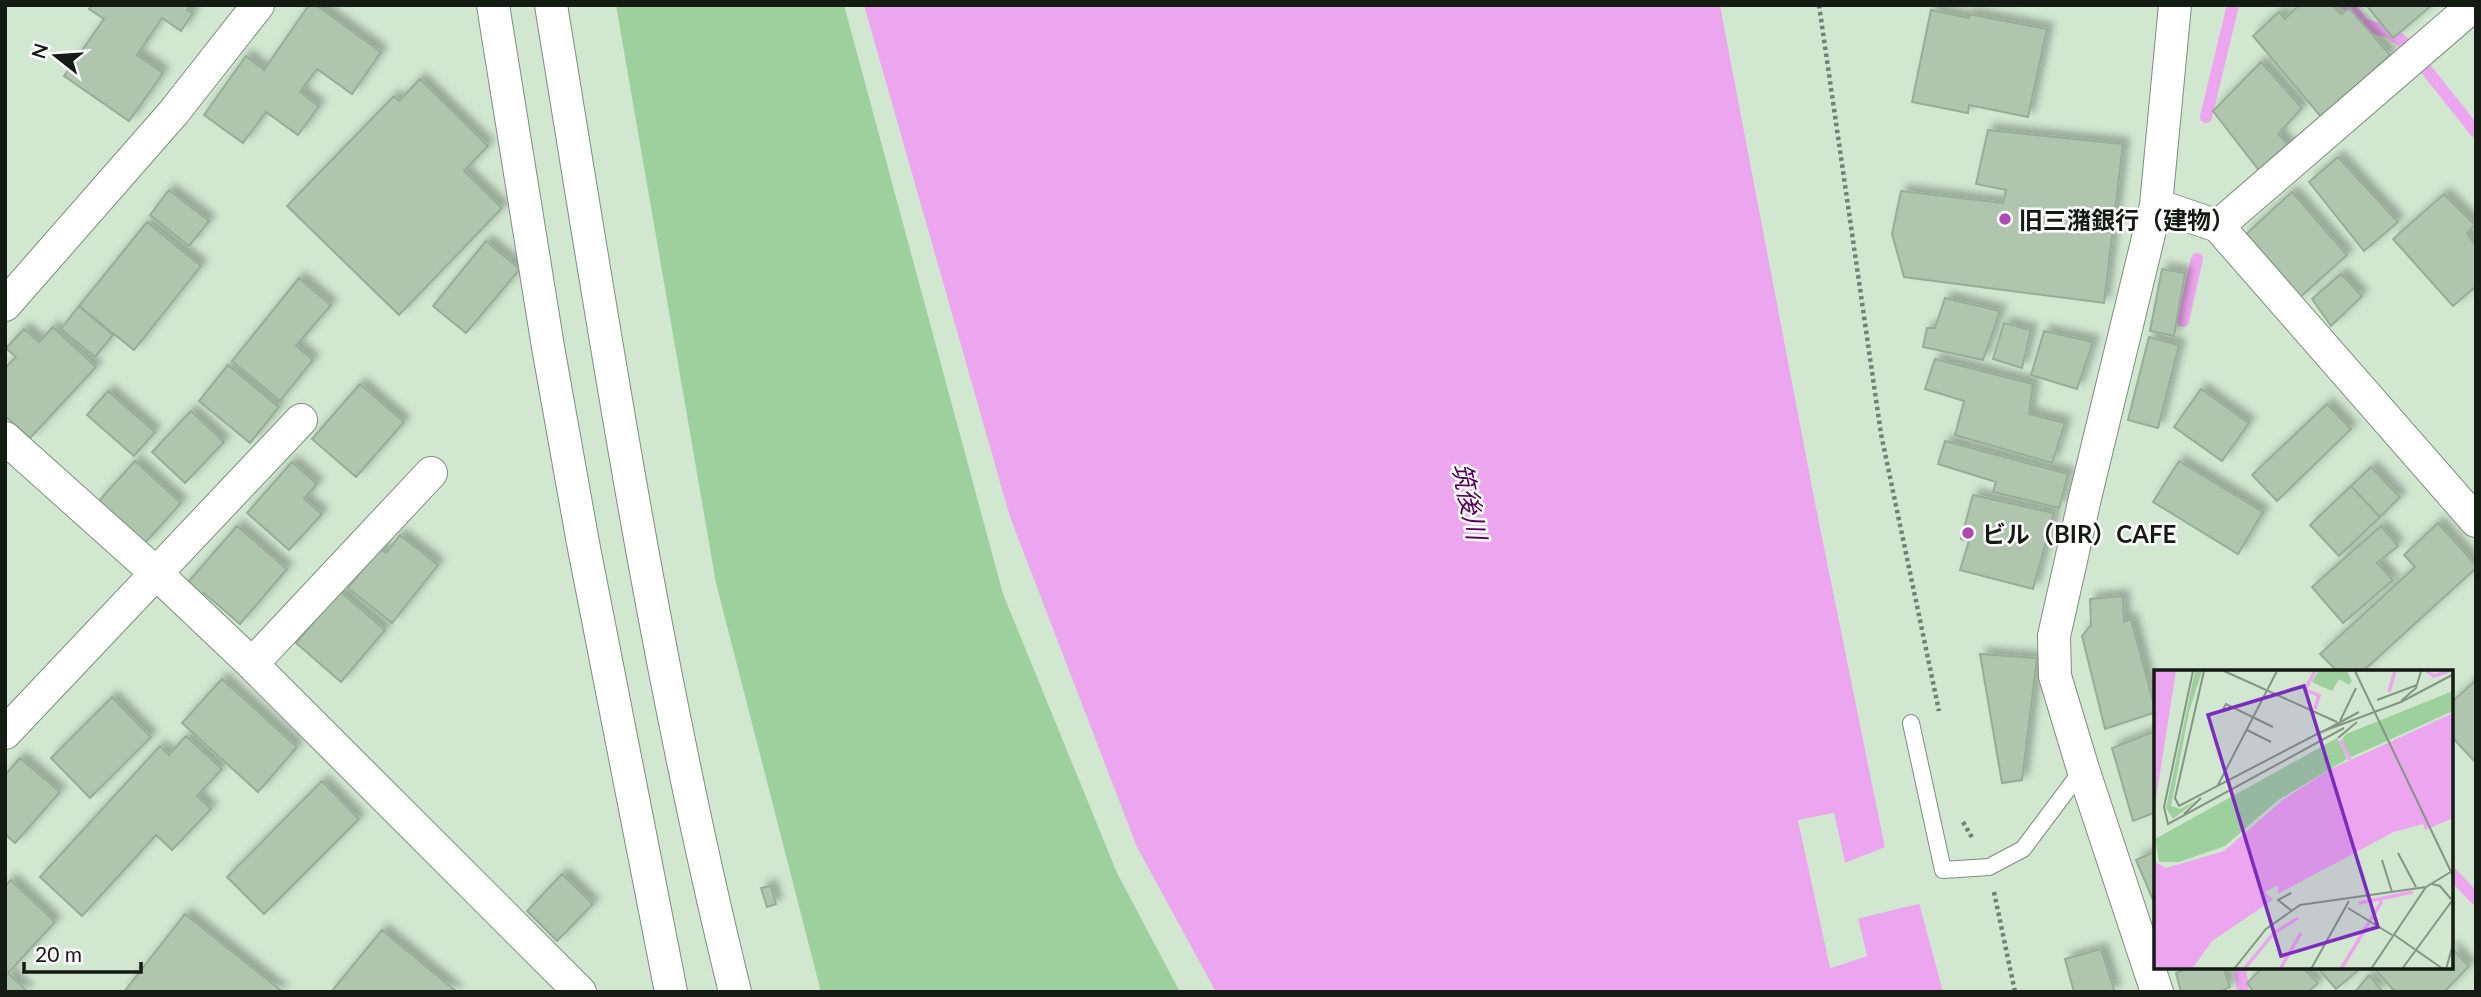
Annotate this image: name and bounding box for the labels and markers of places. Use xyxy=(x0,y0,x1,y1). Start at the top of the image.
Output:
place label: 旧三潴銀行（建物） xyxy=(2019,205,2235,234)
marker: 旧三潴銀行（建物） xyxy=(1997,211,2013,227)
place label: ビル（BIR）CAFE xyxy=(1982,519,2176,548)
marker: ビル（BIR）CAFE xyxy=(1960,525,1976,541)

